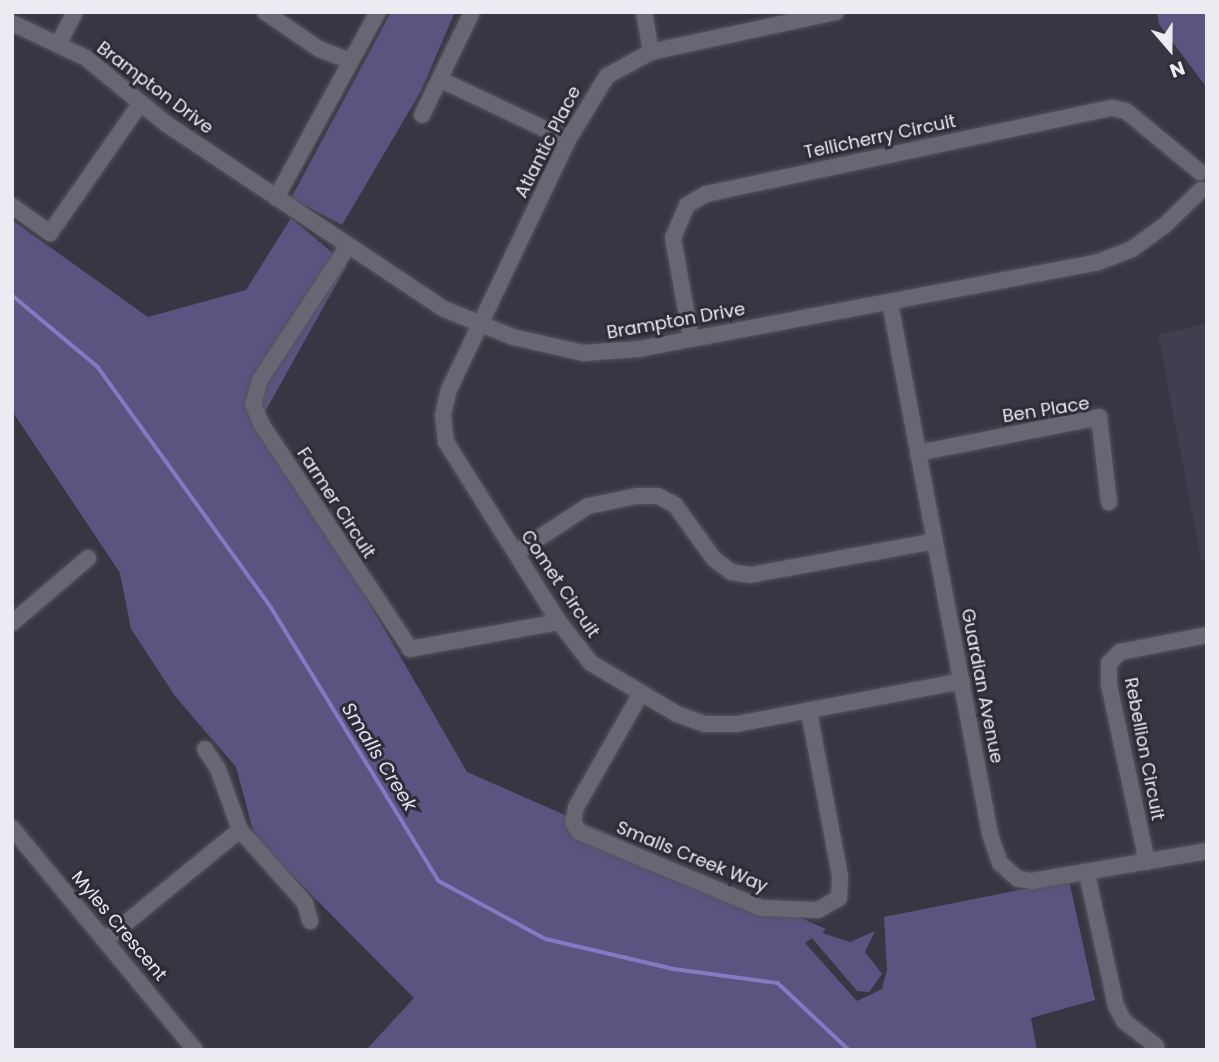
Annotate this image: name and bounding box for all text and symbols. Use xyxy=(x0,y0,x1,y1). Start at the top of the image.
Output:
north arrow xyxy=(1135,14,1205,84)
street label: Brampton Drive xyxy=(93,37,217,139)
text: N xyxy=(1166,54,1189,84)
street label: Atlantic Place xyxy=(511,82,585,202)
street label: Tellicherry Circuit xyxy=(802,110,958,164)
street label: Brampton Drive xyxy=(605,298,747,344)
street label: Ben Place xyxy=(1001,392,1091,428)
street label: Farmer Circuit xyxy=(292,444,380,562)
street label: Comet Circuit xyxy=(516,526,604,642)
street label: Guardian Avenue xyxy=(956,607,1008,765)
street label: Rebellion Circuit xyxy=(1120,676,1168,822)
water label: Smalls Creek xyxy=(337,699,421,815)
street label: Smalls Creek Way xyxy=(613,817,771,897)
street label: Myles Crescent xyxy=(67,867,171,985)

